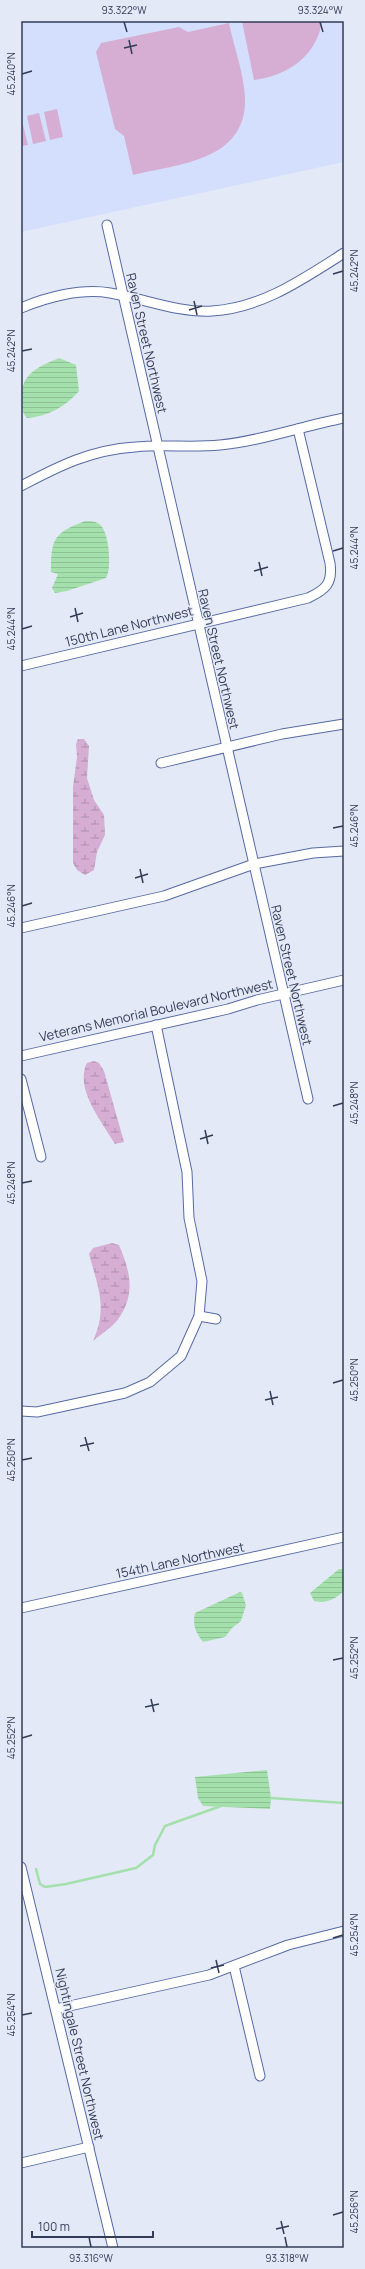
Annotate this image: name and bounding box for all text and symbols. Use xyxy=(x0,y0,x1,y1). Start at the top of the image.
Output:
text: 93.322°W xyxy=(101,3,147,17)
text: 93.324°W xyxy=(297,3,343,17)
text: 45.240°N xyxy=(4,52,18,96)
text: 45.242°N xyxy=(347,250,361,292)
street label: Raven Street Northwest xyxy=(122,271,172,415)
text: 45.242°N xyxy=(4,330,18,372)
text: 45.244°N xyxy=(347,526,361,569)
street label: Raven Street Northwest xyxy=(194,587,244,731)
street label: 150th Lane Northwest xyxy=(63,601,195,651)
text: 45.244°N xyxy=(4,607,18,650)
text: 45.246°N xyxy=(347,804,361,848)
text: 45.246°N xyxy=(4,884,18,928)
street label: Raven Street Northwest xyxy=(267,903,317,1047)
street label: Veterans Memorial Boulevard Northwest xyxy=(37,974,275,1046)
text: 45.248°N xyxy=(347,1081,361,1124)
text: 45.248°N xyxy=(4,1161,18,1204)
text: 45.250°N xyxy=(347,1358,361,1402)
text: 45.250°N xyxy=(4,1438,18,1482)
street label: 154th Lane Northwest xyxy=(114,1538,246,1582)
text: 45.252°N xyxy=(347,1637,361,1679)
text: 45.252°N xyxy=(4,1717,18,1759)
text: 45.254°N xyxy=(347,1913,361,1956)
street label: Nightingale Street Northwest xyxy=(51,1966,109,2142)
text: 45.254°N xyxy=(4,1993,18,2036)
text: 45.256°N xyxy=(347,2190,361,2234)
scale bar xyxy=(32,2213,153,2239)
text: 100 m xyxy=(38,2218,70,2235)
text: 93.316°W xyxy=(69,2251,114,2265)
text: 93.318°W xyxy=(265,2251,309,2265)

